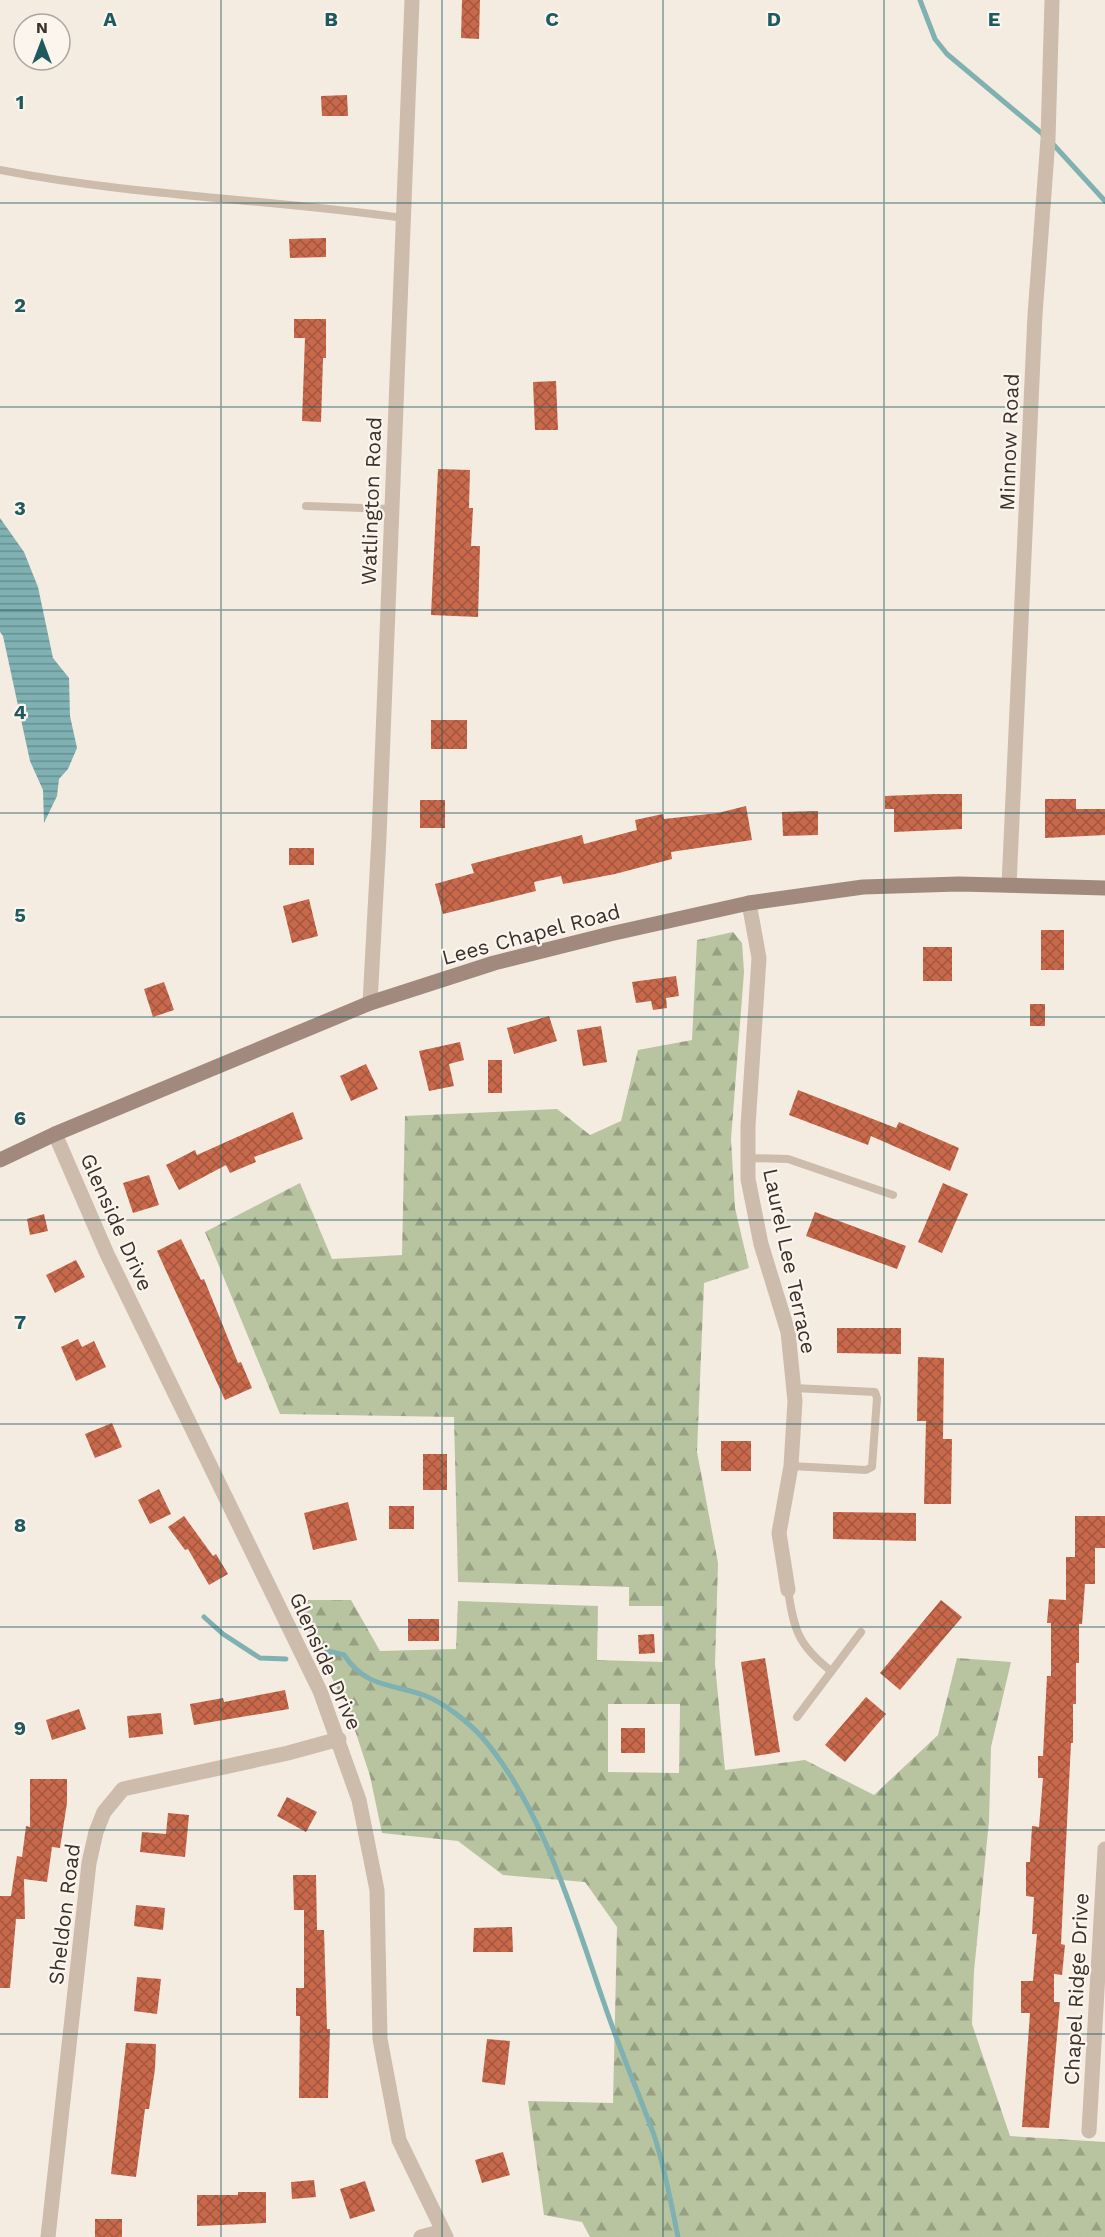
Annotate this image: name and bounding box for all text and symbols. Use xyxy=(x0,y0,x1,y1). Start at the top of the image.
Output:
text: A xyxy=(103,7,117,31)
text: B xyxy=(324,7,338,31)
text: C xyxy=(545,7,559,31)
text: D xyxy=(767,7,781,31)
text: E xyxy=(988,7,1000,31)
north arrow xyxy=(12,12,72,72)
text: N xyxy=(36,18,48,37)
text: 1 xyxy=(16,90,24,114)
text: 2 xyxy=(14,293,26,317)
street label: Minnow Road xyxy=(994,373,1024,511)
street label: Watlington Road xyxy=(356,416,386,586)
text: 3 xyxy=(14,496,26,520)
text: 4 xyxy=(14,700,27,724)
street label: Lees Chapel Road xyxy=(439,898,623,970)
text: 5 xyxy=(14,903,26,927)
text: 6 xyxy=(14,1106,26,1130)
street label: Glenside Drive xyxy=(75,1149,159,1295)
street label: Laurel Lee Terrace xyxy=(758,1166,822,1356)
text: 7 xyxy=(14,1310,26,1334)
text: 8 xyxy=(14,1513,26,1537)
street label: Glenside Drive xyxy=(284,1588,368,1734)
text: 9 xyxy=(14,1716,26,1740)
street label: Sheldon Road xyxy=(43,1842,85,1986)
street label: Chapel Ridge Drive xyxy=(1058,1892,1094,2086)

